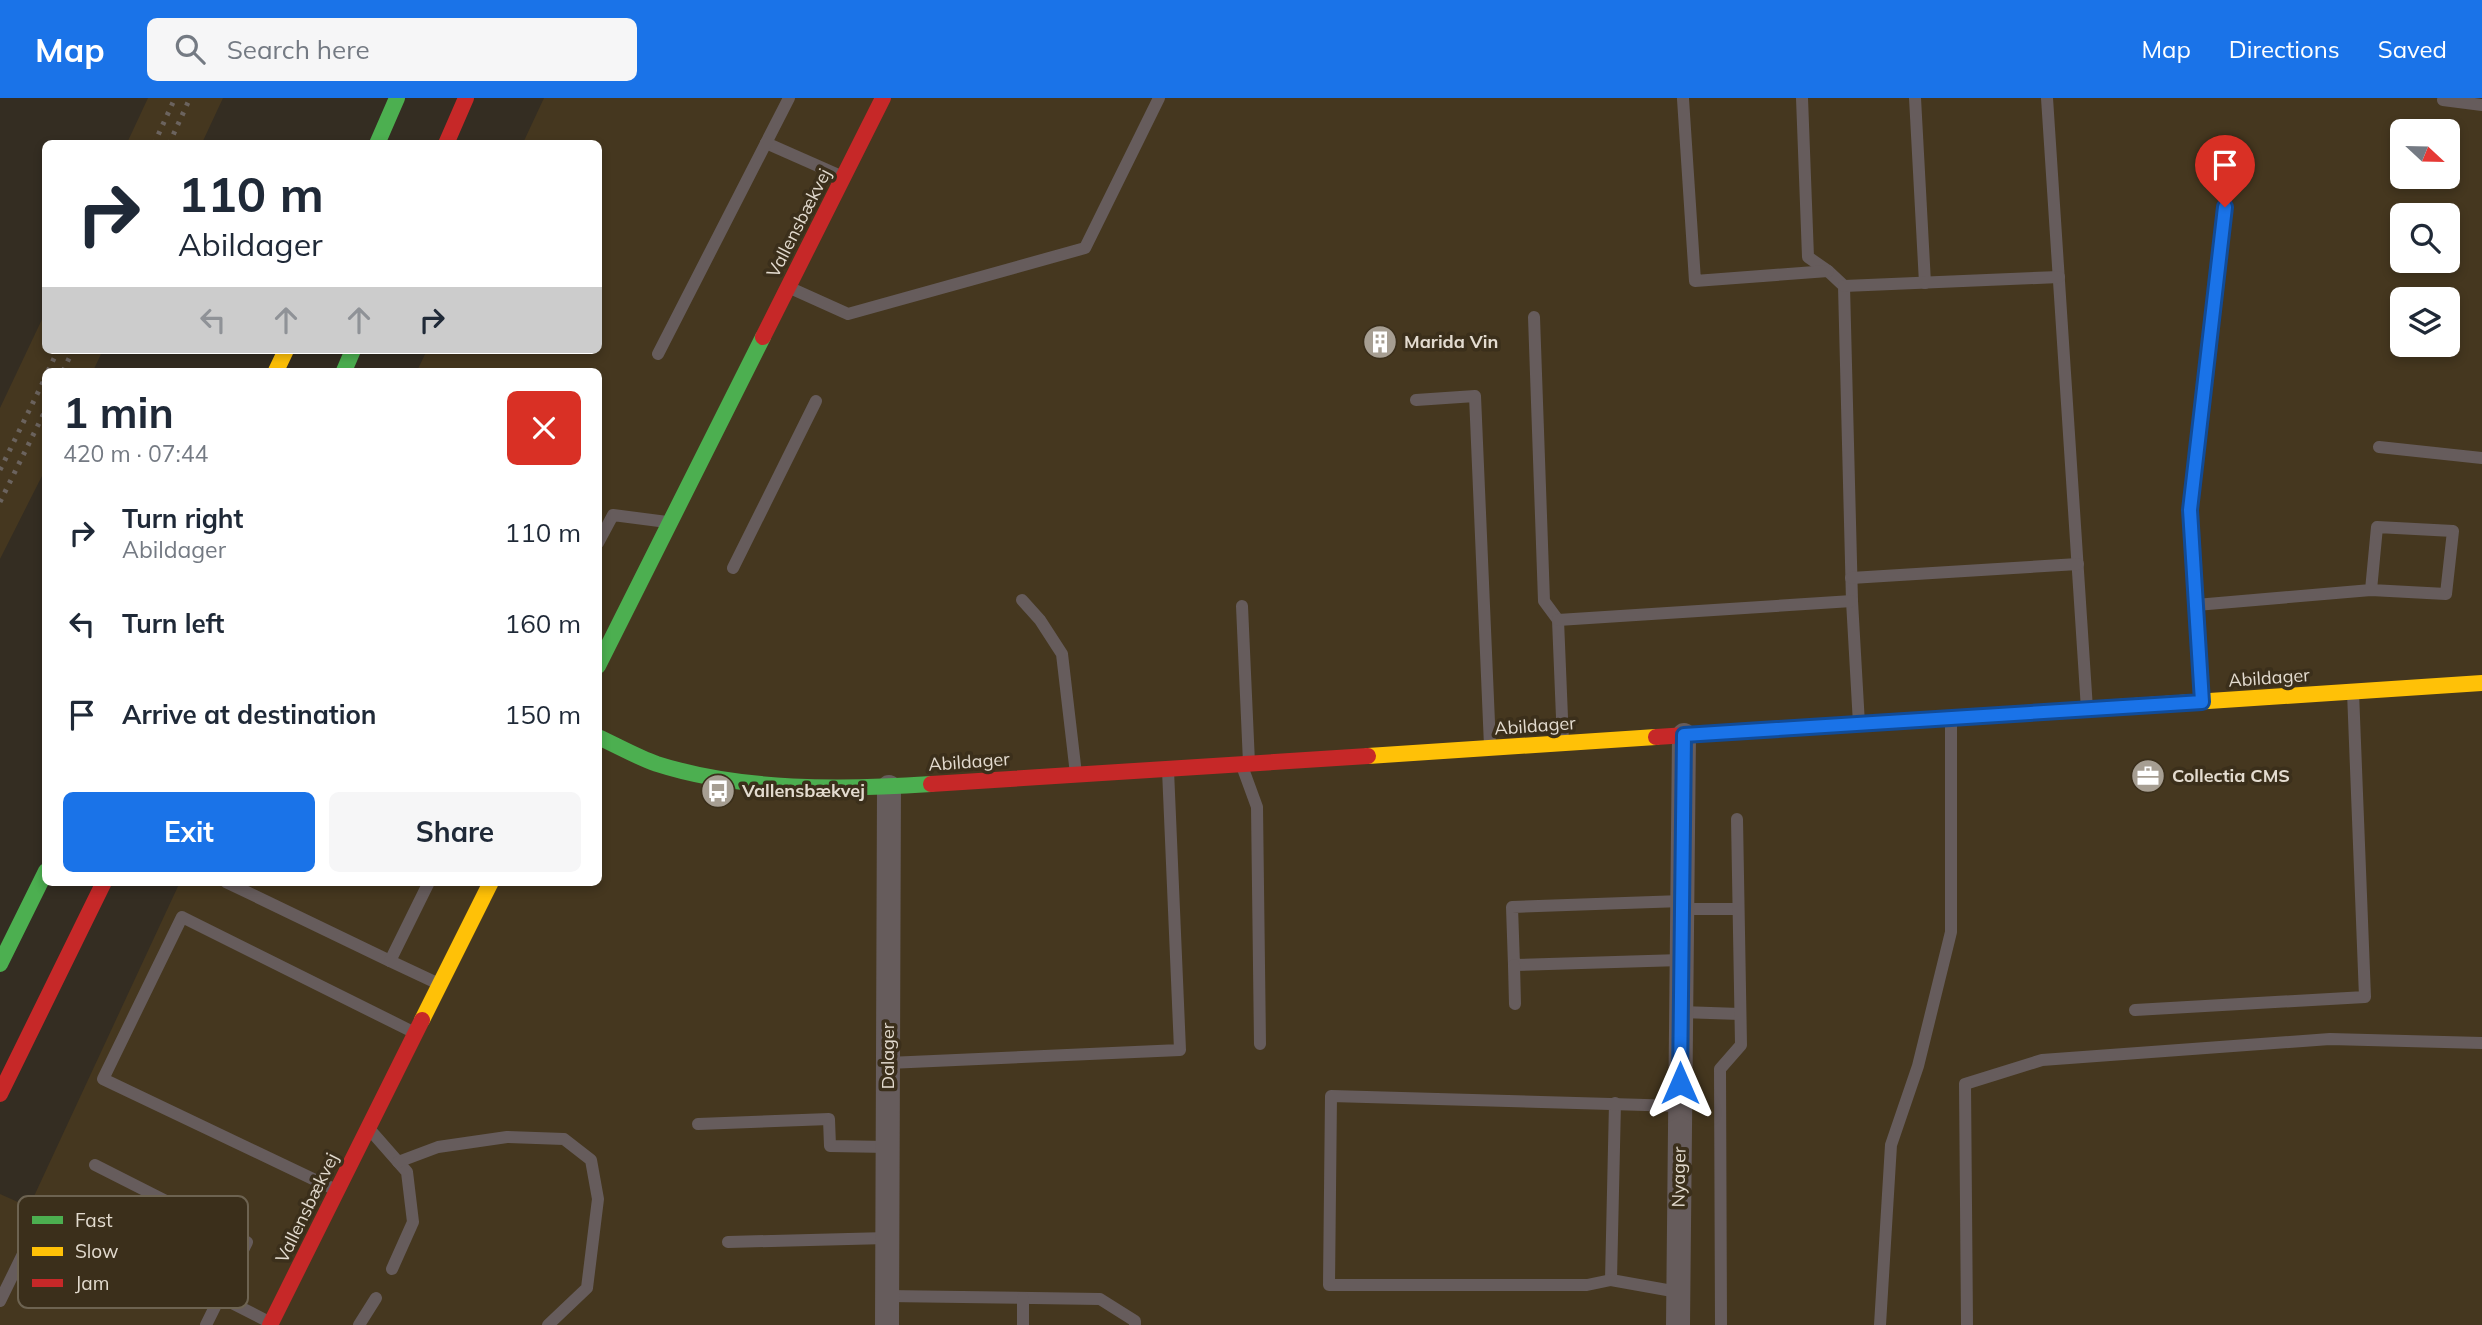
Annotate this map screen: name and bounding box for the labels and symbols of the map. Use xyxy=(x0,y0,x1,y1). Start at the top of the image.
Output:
north arrow xyxy=(2390,119,2460,189)
pin xyxy=(2195,135,2255,207)
street label: Vallensbækvej xyxy=(761,164,836,281)
building icon: Marida Vin xyxy=(1361,323,1399,361)
place label: Marida Vin xyxy=(1404,330,1498,353)
street label: Abildager xyxy=(2228,663,2311,692)
street label: Abildager xyxy=(1494,711,1577,740)
street label: Abildager xyxy=(928,747,1011,776)
office icon: Collectia CMS xyxy=(2129,757,2167,795)
place label: Collectia CMS xyxy=(2172,764,2290,787)
bus stop icon: Vallensbækvej xyxy=(699,772,737,810)
place label: Vallensbækvej xyxy=(741,779,865,802)
street label: Dalager xyxy=(876,1022,899,1089)
position arrow xyxy=(1643,1046,1717,1120)
street label: Nyager xyxy=(1666,1146,1691,1208)
street label: Vallensbækvej xyxy=(270,1149,343,1266)
legend xyxy=(18,1196,248,1308)
text: Fast xyxy=(75,1208,113,1232)
text: Slow xyxy=(75,1239,119,1263)
text: Jam xyxy=(75,1271,109,1295)

